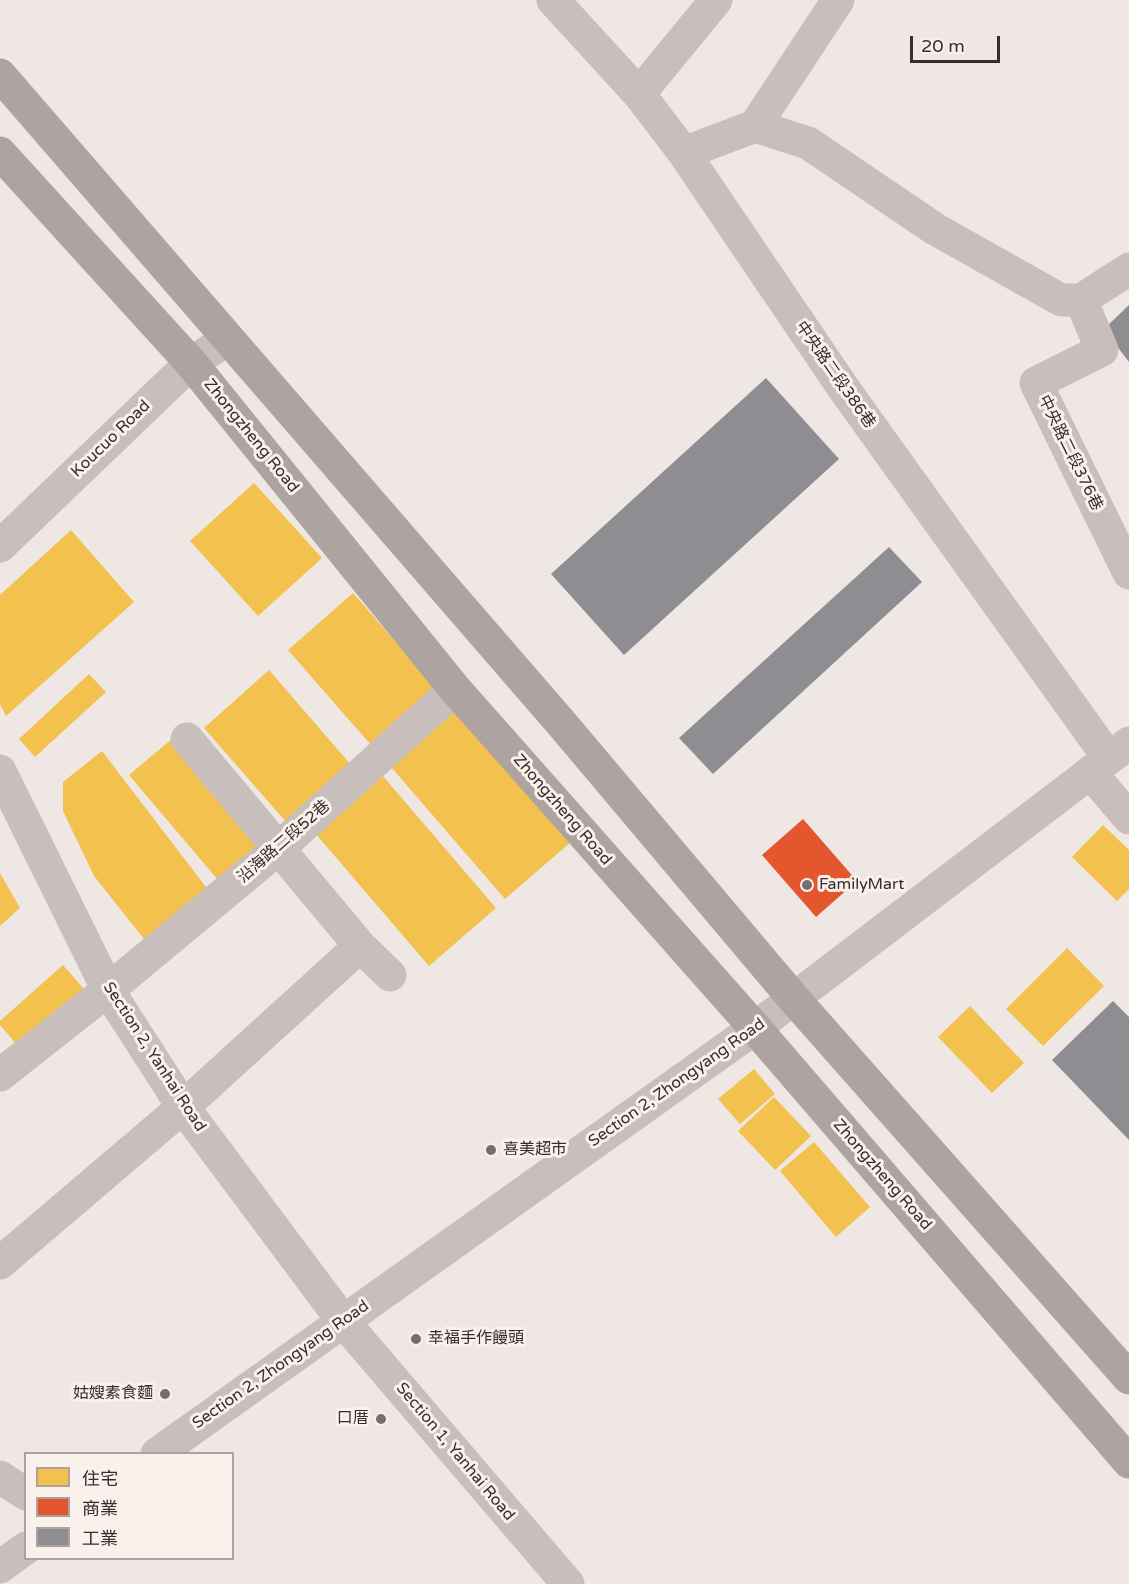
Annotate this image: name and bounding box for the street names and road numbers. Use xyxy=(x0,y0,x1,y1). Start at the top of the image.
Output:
street label: 中央路二段386巷 xyxy=(791,318,879,432)
street label: Zhongzheng Road xyxy=(199,375,303,497)
street label: 中央路二段376巷 xyxy=(1034,392,1106,514)
street label: Koucuo Road xyxy=(67,396,155,482)
street label: Zhongzheng Road xyxy=(509,751,615,869)
street label: 沿海路二段52巷 xyxy=(234,797,334,887)
street label: Section 2, Yanhai Road xyxy=(98,979,210,1135)
street label: Section 2, Zhongyang Road xyxy=(585,1015,769,1151)
street label: Zhongzheng Road xyxy=(829,1116,935,1234)
street label: Section 2, Zhongyang Road xyxy=(189,1297,373,1433)
street label: Section 1, Yanhai Road xyxy=(392,1379,518,1525)

